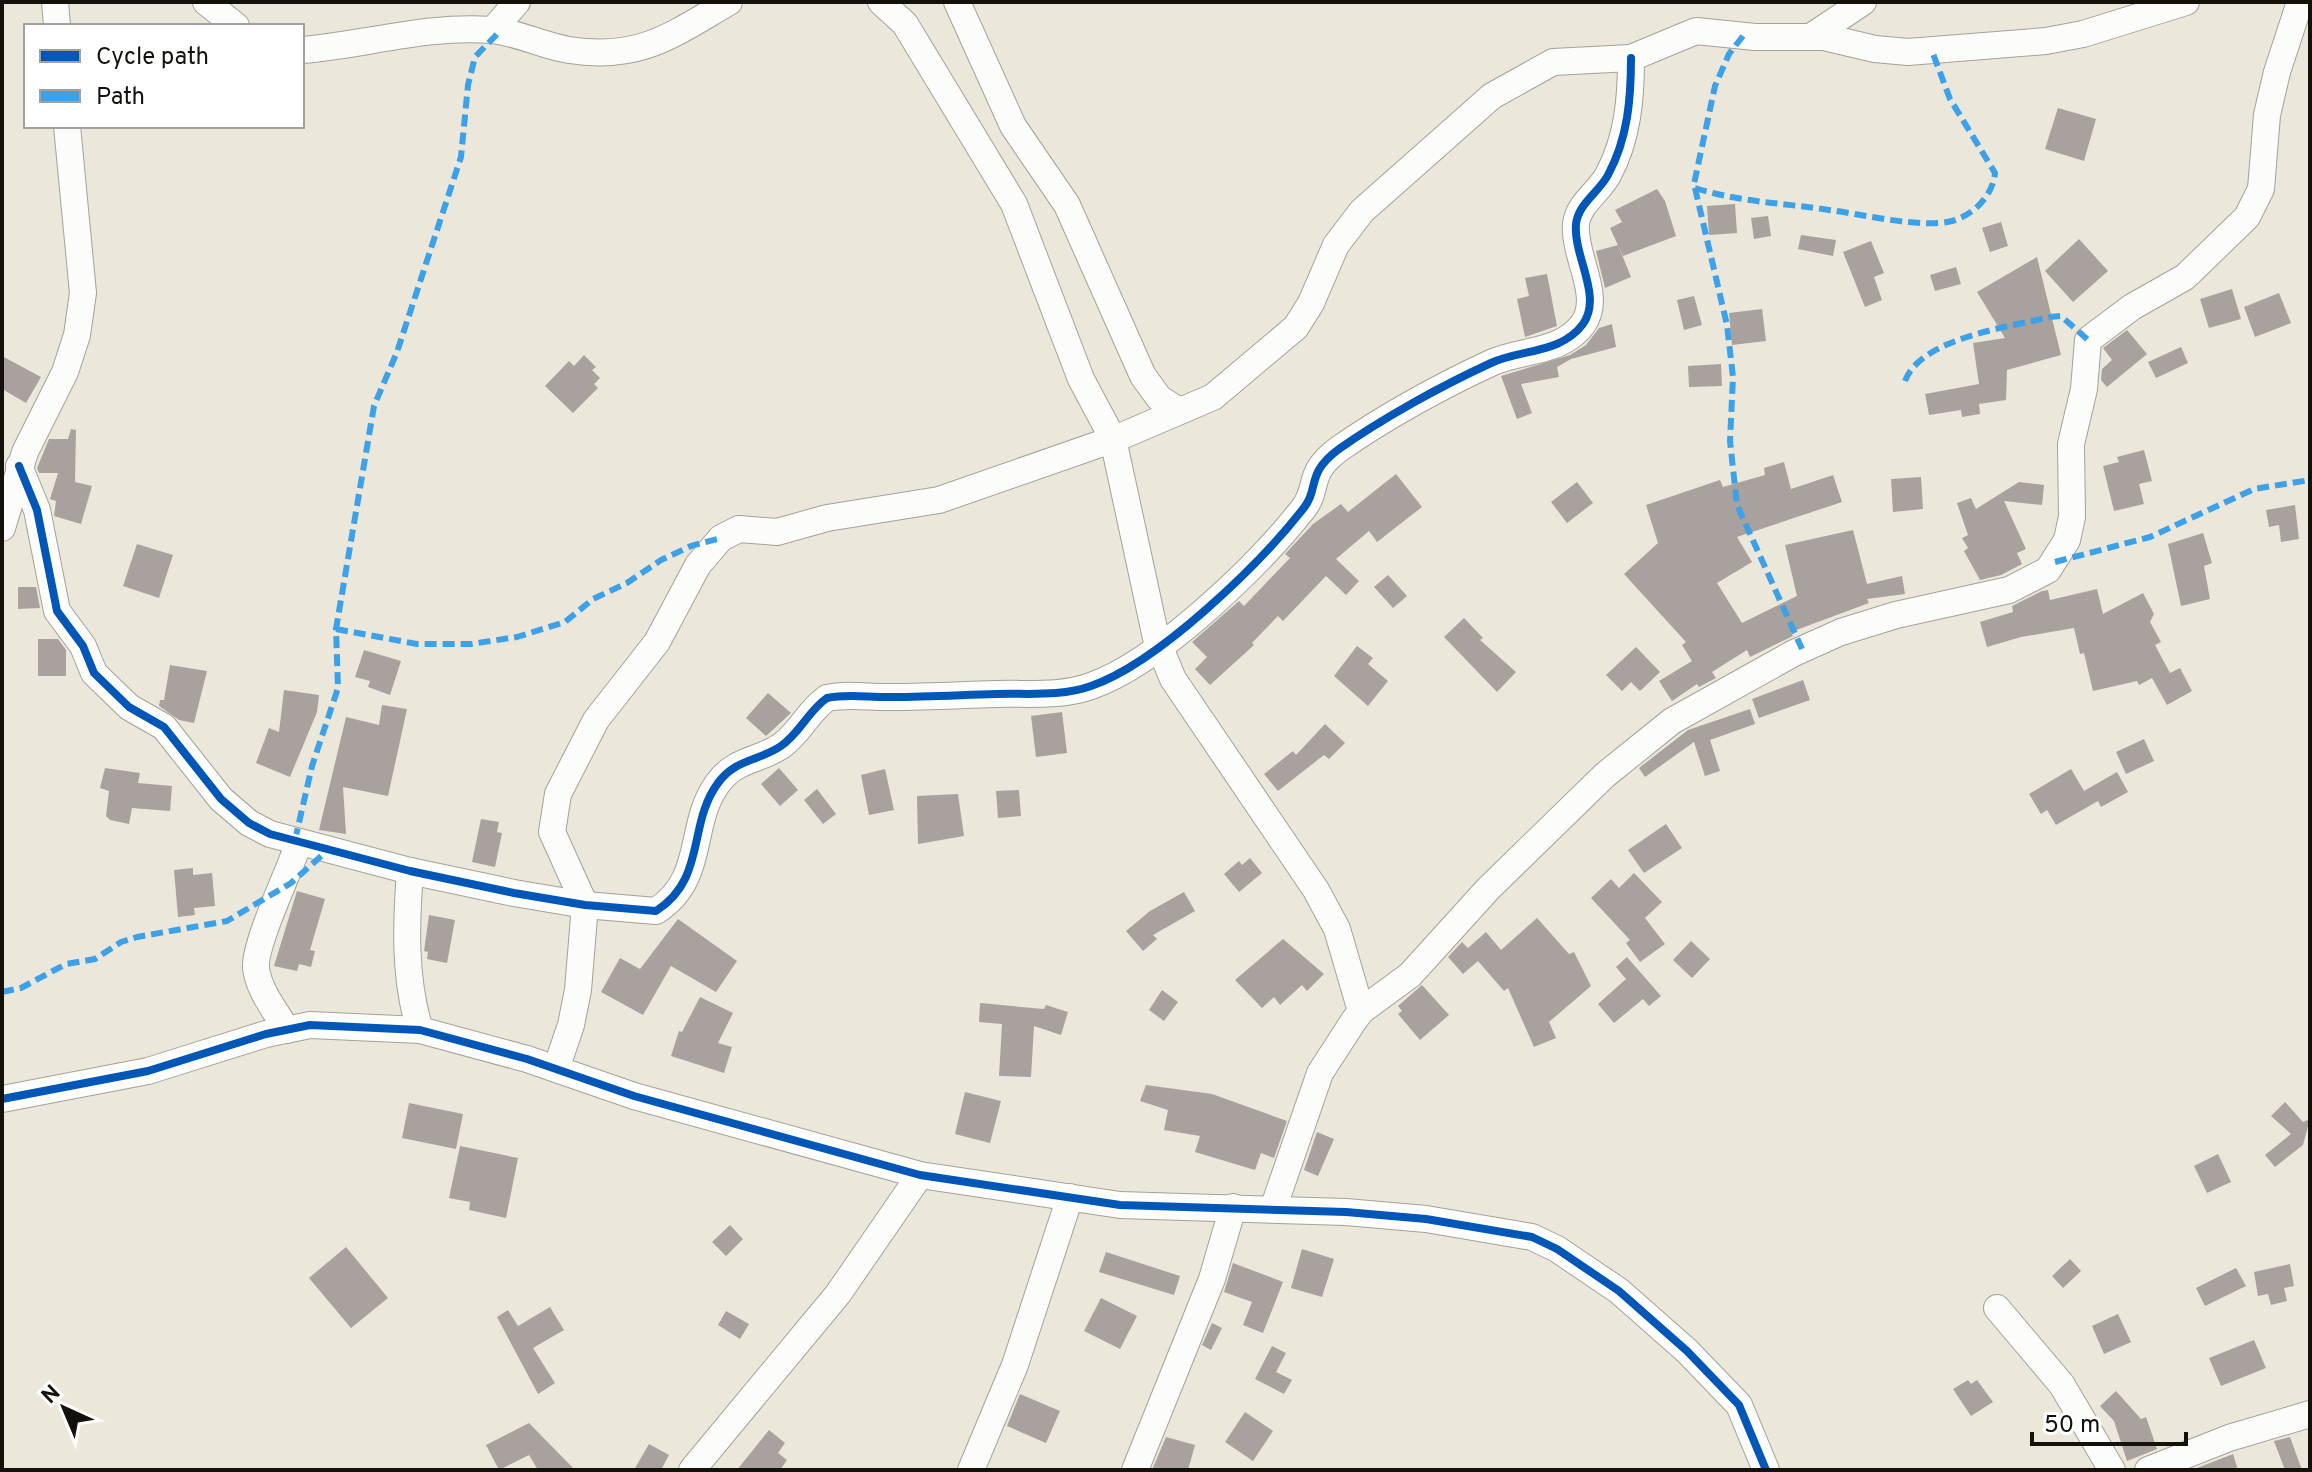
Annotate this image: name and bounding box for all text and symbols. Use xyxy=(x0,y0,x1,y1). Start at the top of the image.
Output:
legend xyxy=(24,24,304,128)
text: Cycle path xyxy=(96,43,209,73)
text: Path xyxy=(96,83,145,113)
north arrow xyxy=(24,1368,104,1448)
text: N xyxy=(37,1380,67,1411)
scale bar xyxy=(2032,1396,2186,1446)
text: 50 m xyxy=(2044,1411,2100,1441)

